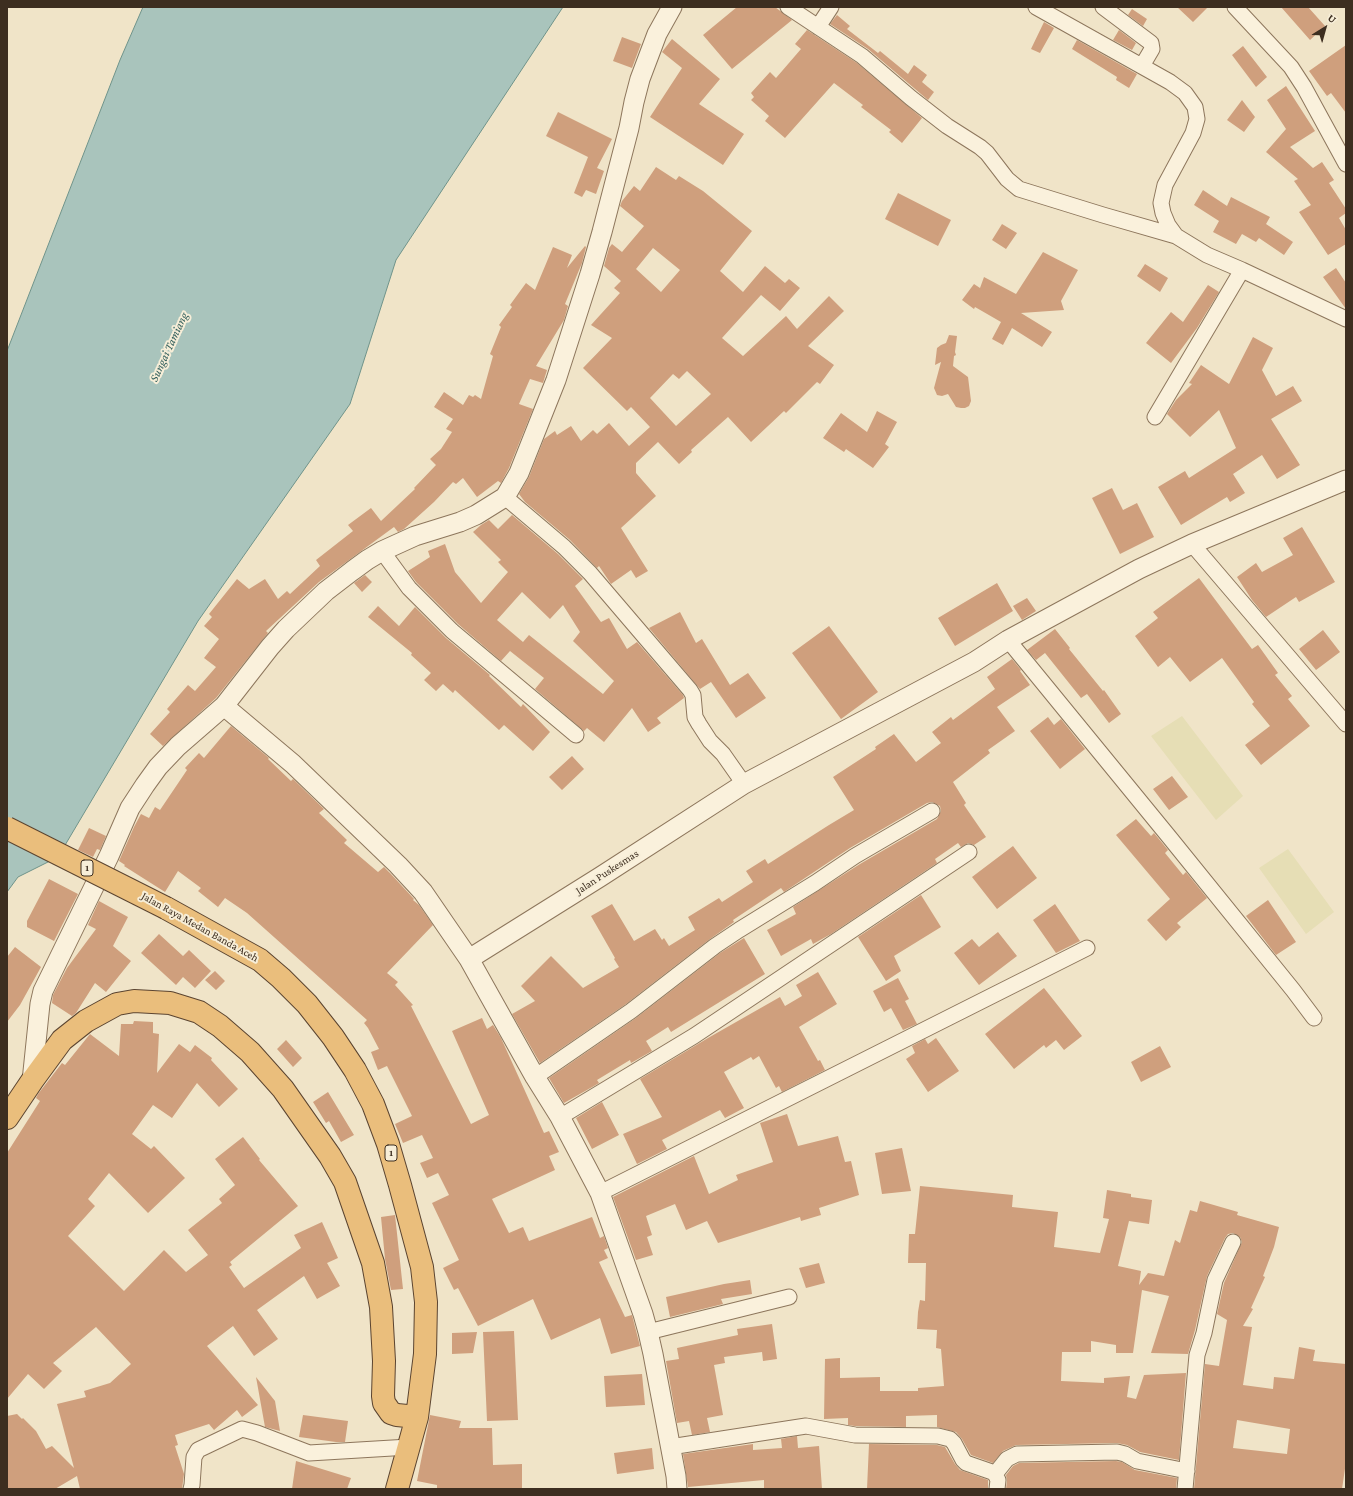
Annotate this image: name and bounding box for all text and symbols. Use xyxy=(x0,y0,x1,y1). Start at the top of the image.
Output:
north arrow xyxy=(1305,8,1345,48)
text: U xyxy=(1326,11,1339,25)
water label: Sungai Tamiang xyxy=(147,310,191,384)
street label: Jalan Puskesmas xyxy=(573,847,641,897)
road number: 1 xyxy=(81,860,93,876)
street label: Jalan Raya Medan Banda Aceh xyxy=(139,889,261,965)
road number: 1 xyxy=(385,1145,397,1161)

